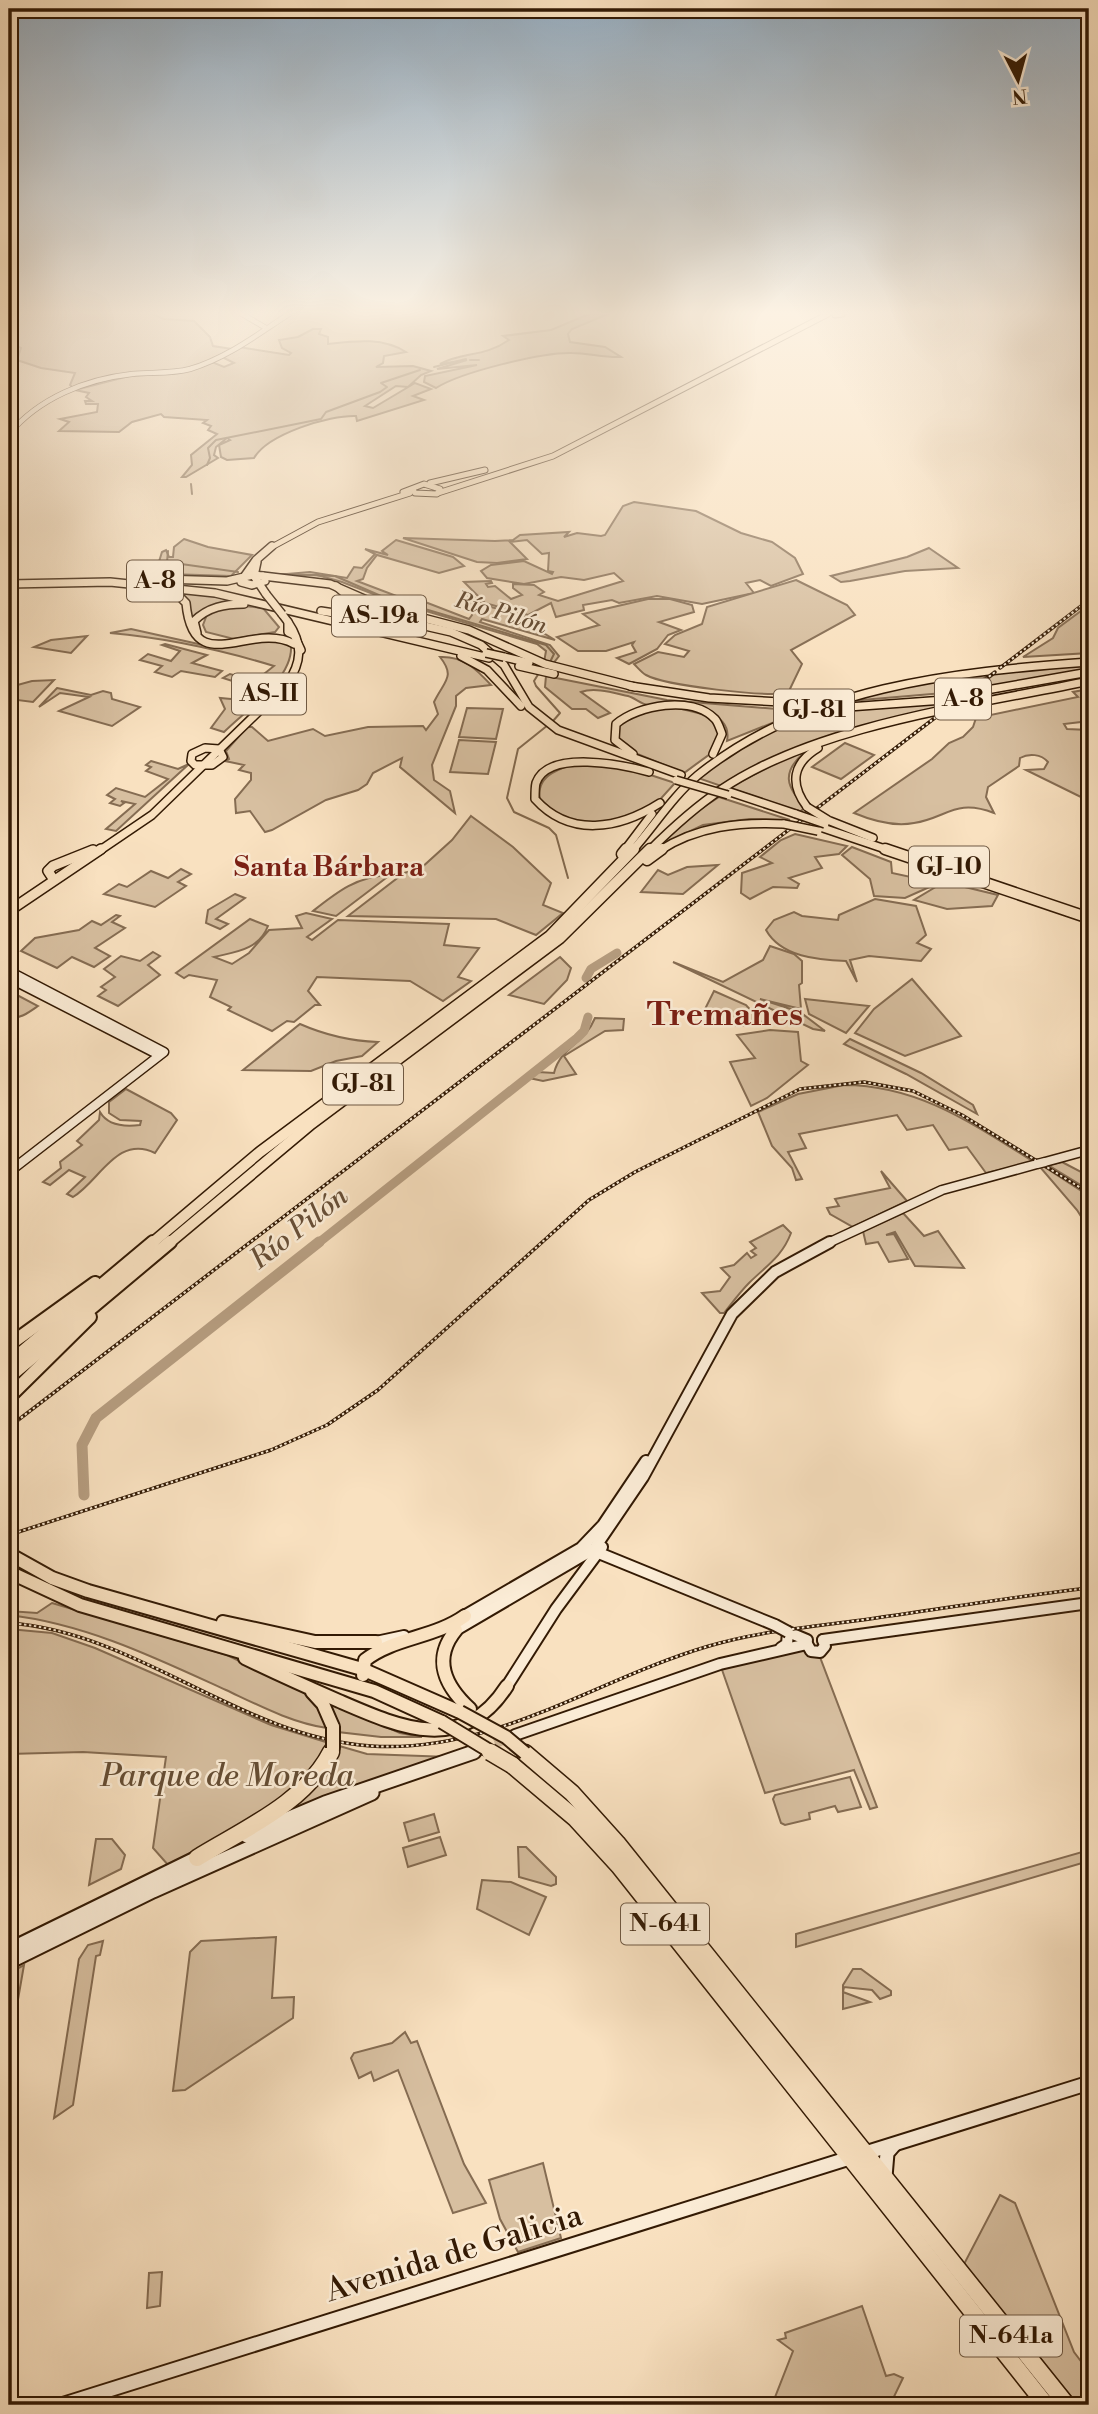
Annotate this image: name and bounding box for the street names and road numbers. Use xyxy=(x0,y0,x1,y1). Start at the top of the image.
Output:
road number: A-8 xyxy=(127,560,183,602)
road number: AS-19a xyxy=(332,596,426,636)
road number: AS-II xyxy=(232,674,306,714)
road number: A-8 xyxy=(935,678,991,720)
road number: GJ-81 xyxy=(774,690,854,730)
road number: GJ-10 xyxy=(909,846,989,888)
road number: GJ-81 xyxy=(323,1064,403,1104)
road number: N-641 xyxy=(621,1903,709,1944)
street label: Avenida de Galicia xyxy=(320,2195,588,2311)
road number: N-641a xyxy=(960,2316,1062,2356)

